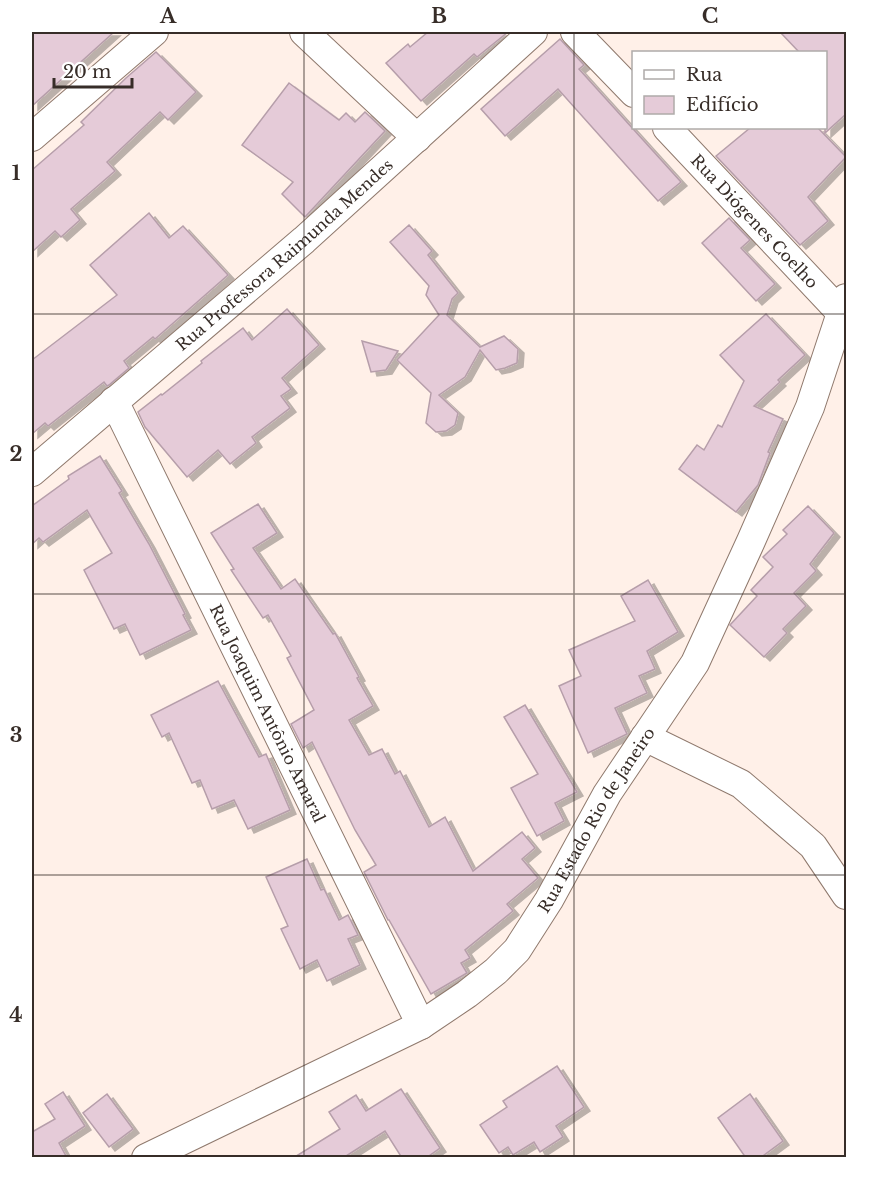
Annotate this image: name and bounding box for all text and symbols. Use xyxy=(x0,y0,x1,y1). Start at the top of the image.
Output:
text: A xyxy=(159,4,177,28)
text: B xyxy=(431,4,447,28)
text: C xyxy=(702,4,718,28)
scale bar xyxy=(54,51,132,89)
legend xyxy=(632,51,827,129)
text: 20 m xyxy=(63,61,111,83)
text: Rua xyxy=(686,64,722,86)
text: Edifício xyxy=(686,94,759,116)
street label: Rua Diógenes Coelho xyxy=(687,150,822,292)
street label: Rua Professora Raimunda Mendes xyxy=(172,154,397,355)
text: 1 xyxy=(12,161,21,185)
text: 2 xyxy=(9,442,23,466)
street label: Rua Joaquim Antônio Amaral xyxy=(206,601,330,826)
text: 3 xyxy=(10,723,22,747)
street label: Rua Estado Rio de Janeiro xyxy=(533,723,659,916)
text: 4 xyxy=(9,1003,23,1027)

